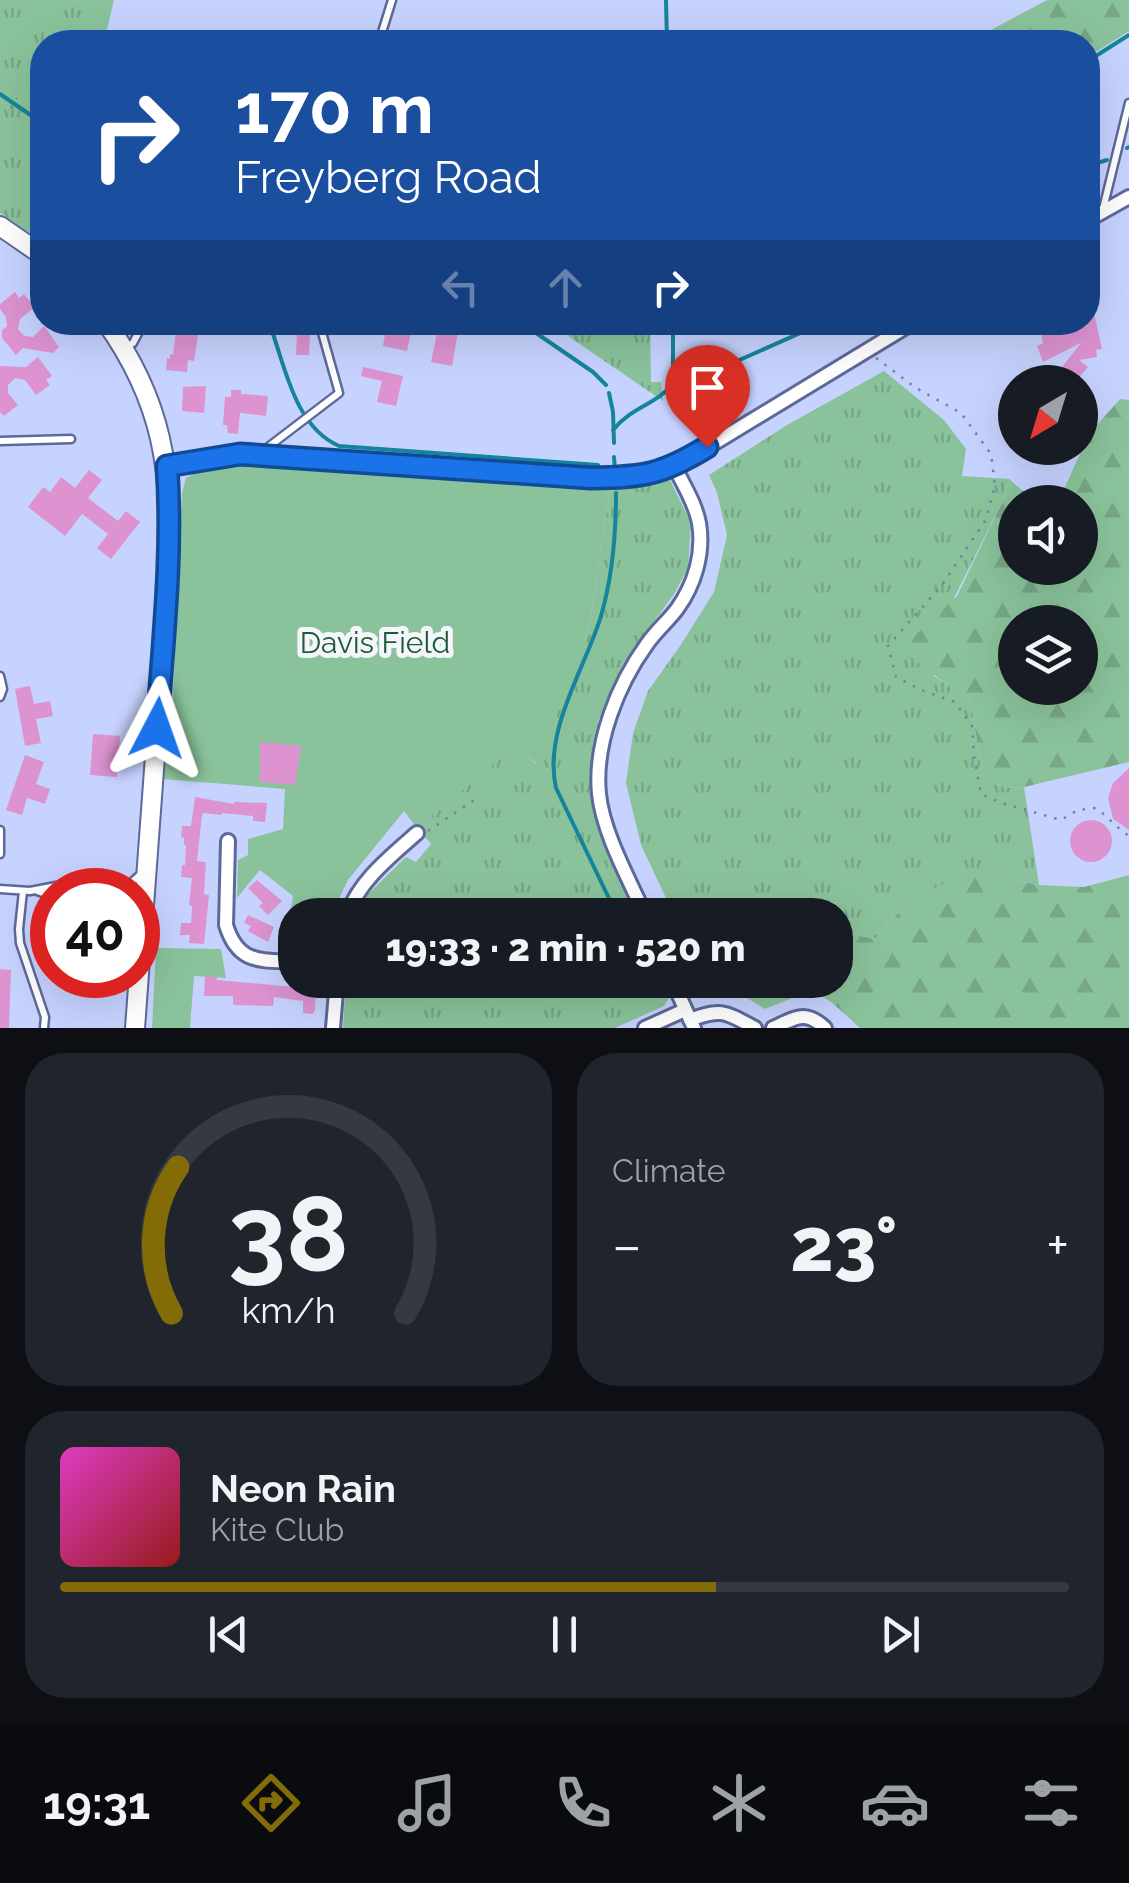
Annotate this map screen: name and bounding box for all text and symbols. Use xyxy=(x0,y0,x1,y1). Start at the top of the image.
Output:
text: 170 m xyxy=(235,67,434,149)
icon: right xyxy=(70,70,200,200)
text: Freyberg Road xyxy=(235,151,542,204)
icon: left xyxy=(433,260,488,315)
icon: ahead xyxy=(538,260,593,315)
icon: right xyxy=(643,260,698,315)
pin xyxy=(665,345,750,448)
icon: arrive xyxy=(680,360,735,415)
north arrow xyxy=(998,365,1098,465)
map controls xyxy=(998,365,1098,705)
button: sound xyxy=(998,485,1098,585)
button: layers xyxy=(998,605,1098,705)
park label: Davis Field xyxy=(300,625,450,660)
position arrow xyxy=(105,676,209,780)
speed limit sign: 40 xyxy=(30,868,160,998)
text: 19:33 · 2 min · 520 m xyxy=(385,925,746,970)
text: Climate xyxy=(612,1152,726,1189)
text: 38 xyxy=(228,1173,349,1295)
text: 23° xyxy=(790,1200,897,1289)
text: − xyxy=(612,1213,642,1278)
text: + xyxy=(1046,1213,1069,1278)
text: km/h xyxy=(241,1289,336,1331)
text: Neon Rain xyxy=(210,1466,396,1511)
text: Kite Club xyxy=(210,1511,344,1548)
icon: previous xyxy=(201,1607,256,1662)
icon: pause xyxy=(537,1607,592,1662)
icon: next xyxy=(873,1607,928,1662)
icon: directions xyxy=(236,1768,306,1838)
icon: music xyxy=(392,1768,462,1838)
icon: phone xyxy=(548,1768,618,1838)
icon: climate xyxy=(704,1768,774,1838)
icon: car xyxy=(860,1768,930,1838)
icon: filters xyxy=(1016,1768,1086,1838)
text: 19:31 xyxy=(43,1777,150,1830)

